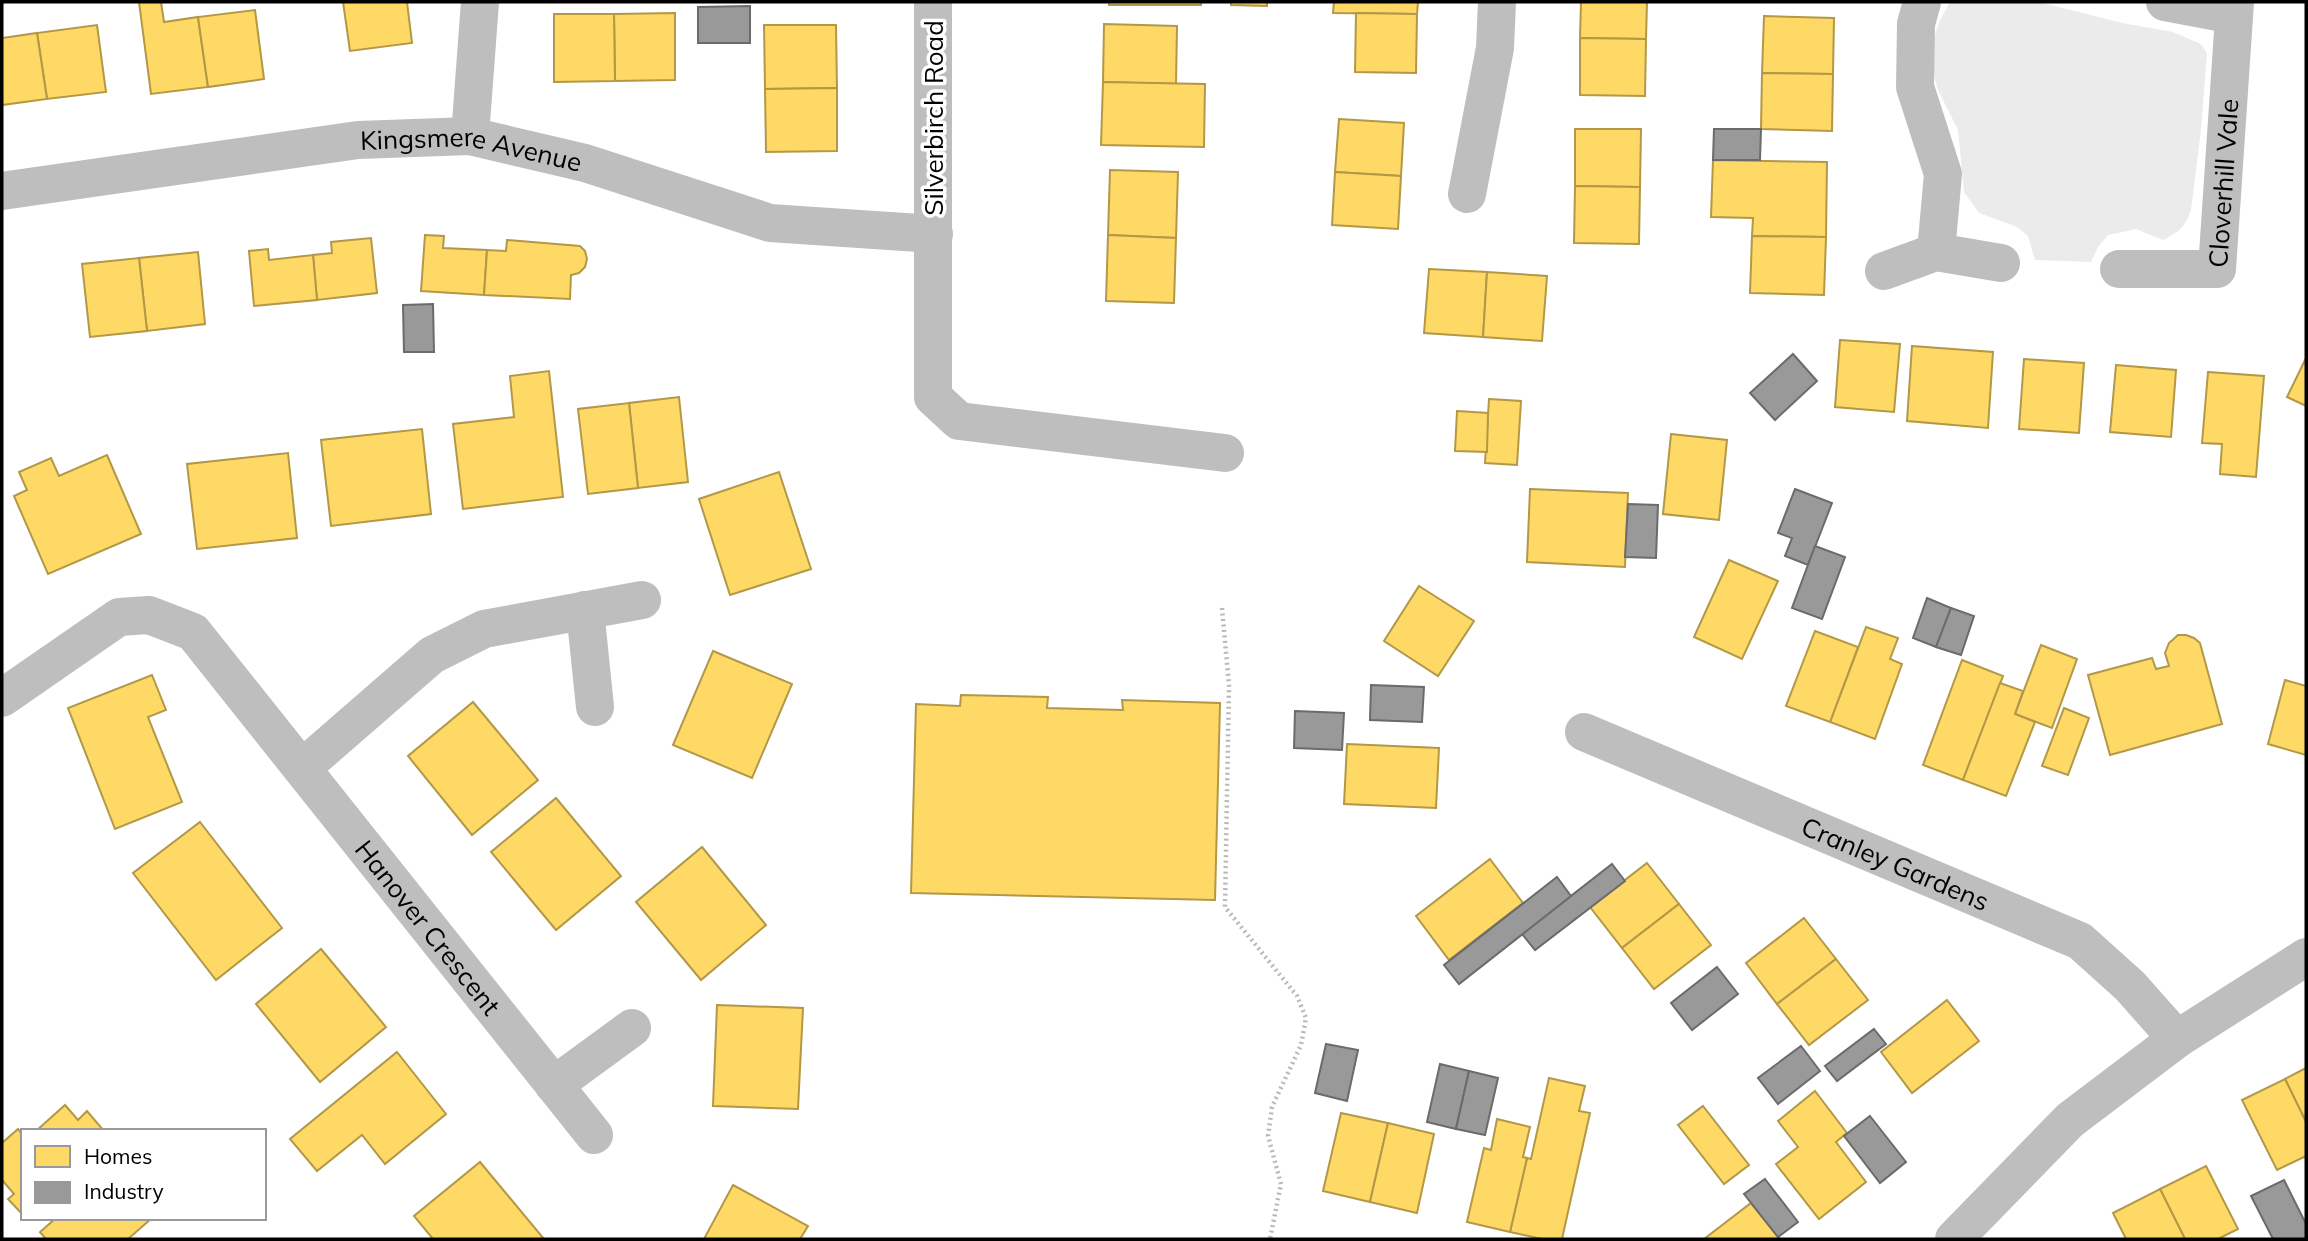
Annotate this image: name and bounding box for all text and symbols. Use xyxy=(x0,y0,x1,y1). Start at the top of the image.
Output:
street label: Silverbirch Road xyxy=(917,20,950,216)
street label: Cloverhill Vale xyxy=(2201,98,2245,269)
street label: Kingsmere Avenue xyxy=(360,119,585,178)
street label: Cranley Gardens xyxy=(1797,809,1994,917)
street label: Hanover Crescent xyxy=(348,833,508,1021)
legend xyxy=(21,1129,266,1220)
text: Homes xyxy=(84,1143,152,1169)
text: Industry xyxy=(84,1178,164,1204)

